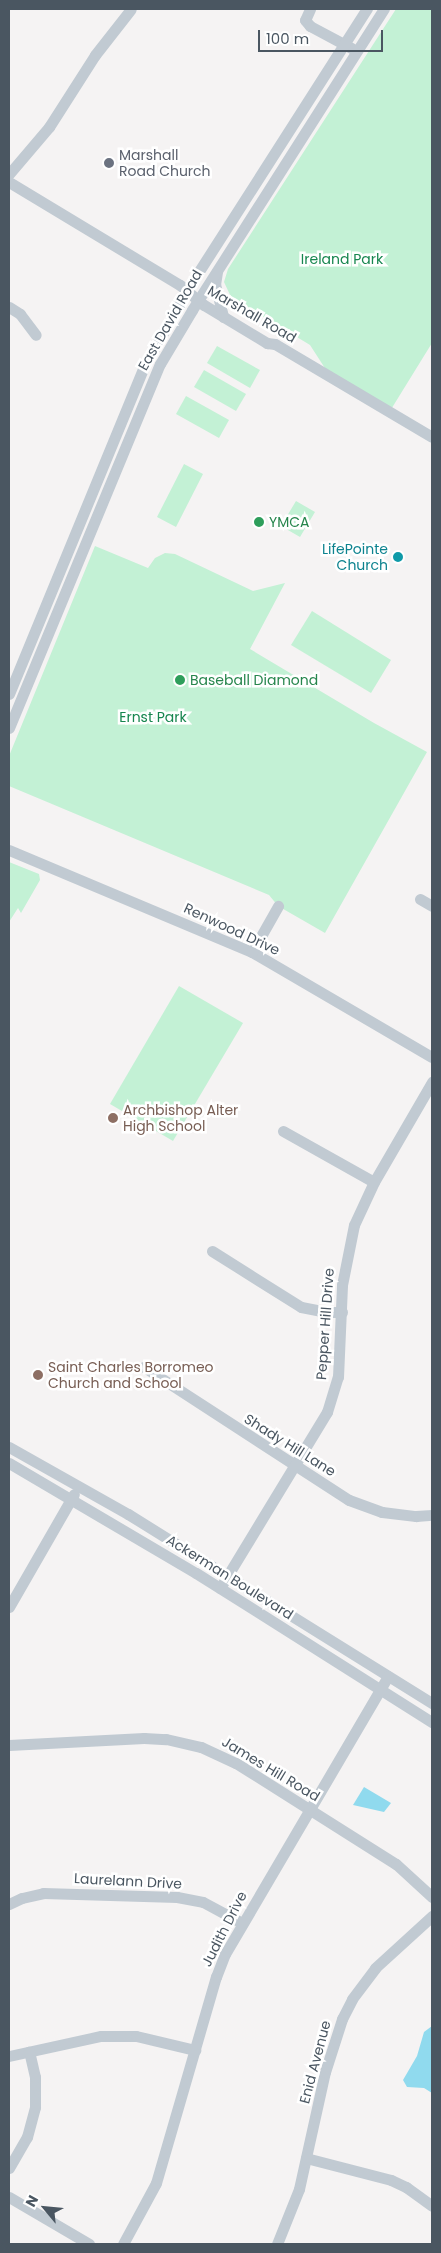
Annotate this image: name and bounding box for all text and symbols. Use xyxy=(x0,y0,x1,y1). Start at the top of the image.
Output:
scale bar xyxy=(261,20,386,52)
text: 100 m xyxy=(266,28,309,49)
place label: Marshall Road Church xyxy=(119,147,211,180)
marker: Marshall Road Church xyxy=(103,157,115,169)
park label: Ireland Park xyxy=(301,251,383,267)
street label: East David Road xyxy=(134,267,206,373)
street label: Marshall Road xyxy=(205,282,299,346)
place label: YMCA xyxy=(269,514,309,530)
marker: YMCA xyxy=(253,516,265,528)
place label: LifePointe Church xyxy=(322,541,388,574)
marker: LifePointe Church xyxy=(392,551,404,563)
place label: Baseball Diamond xyxy=(190,672,318,688)
marker: Baseball Diamond xyxy=(174,674,186,686)
park label: Ernst Park xyxy=(119,709,187,725)
street label: Renwood Drive xyxy=(181,899,283,959)
place label: Archbishop Alter High School xyxy=(123,1102,238,1134)
marker: Archbishop Alter High School xyxy=(107,1112,119,1124)
street label: Pepper Hill Drive xyxy=(313,1267,337,1381)
place label: Saint Charles Borromeo Church and School xyxy=(48,1359,214,1391)
marker: Saint Charles Borromeo Church and School xyxy=(32,1369,44,1381)
street label: Shady Hill Lane xyxy=(241,1410,339,1480)
street label: Ackerman Boulevard xyxy=(164,1531,296,1623)
street label: James Hill Road xyxy=(219,1733,323,1805)
street label: Laurelann Drive xyxy=(74,1870,182,1892)
street label: Judith Drive xyxy=(198,1889,250,1969)
street label: Enid Avenue xyxy=(296,2019,334,2105)
north arrow xyxy=(20,2183,70,2233)
text: N xyxy=(20,2192,43,2210)

